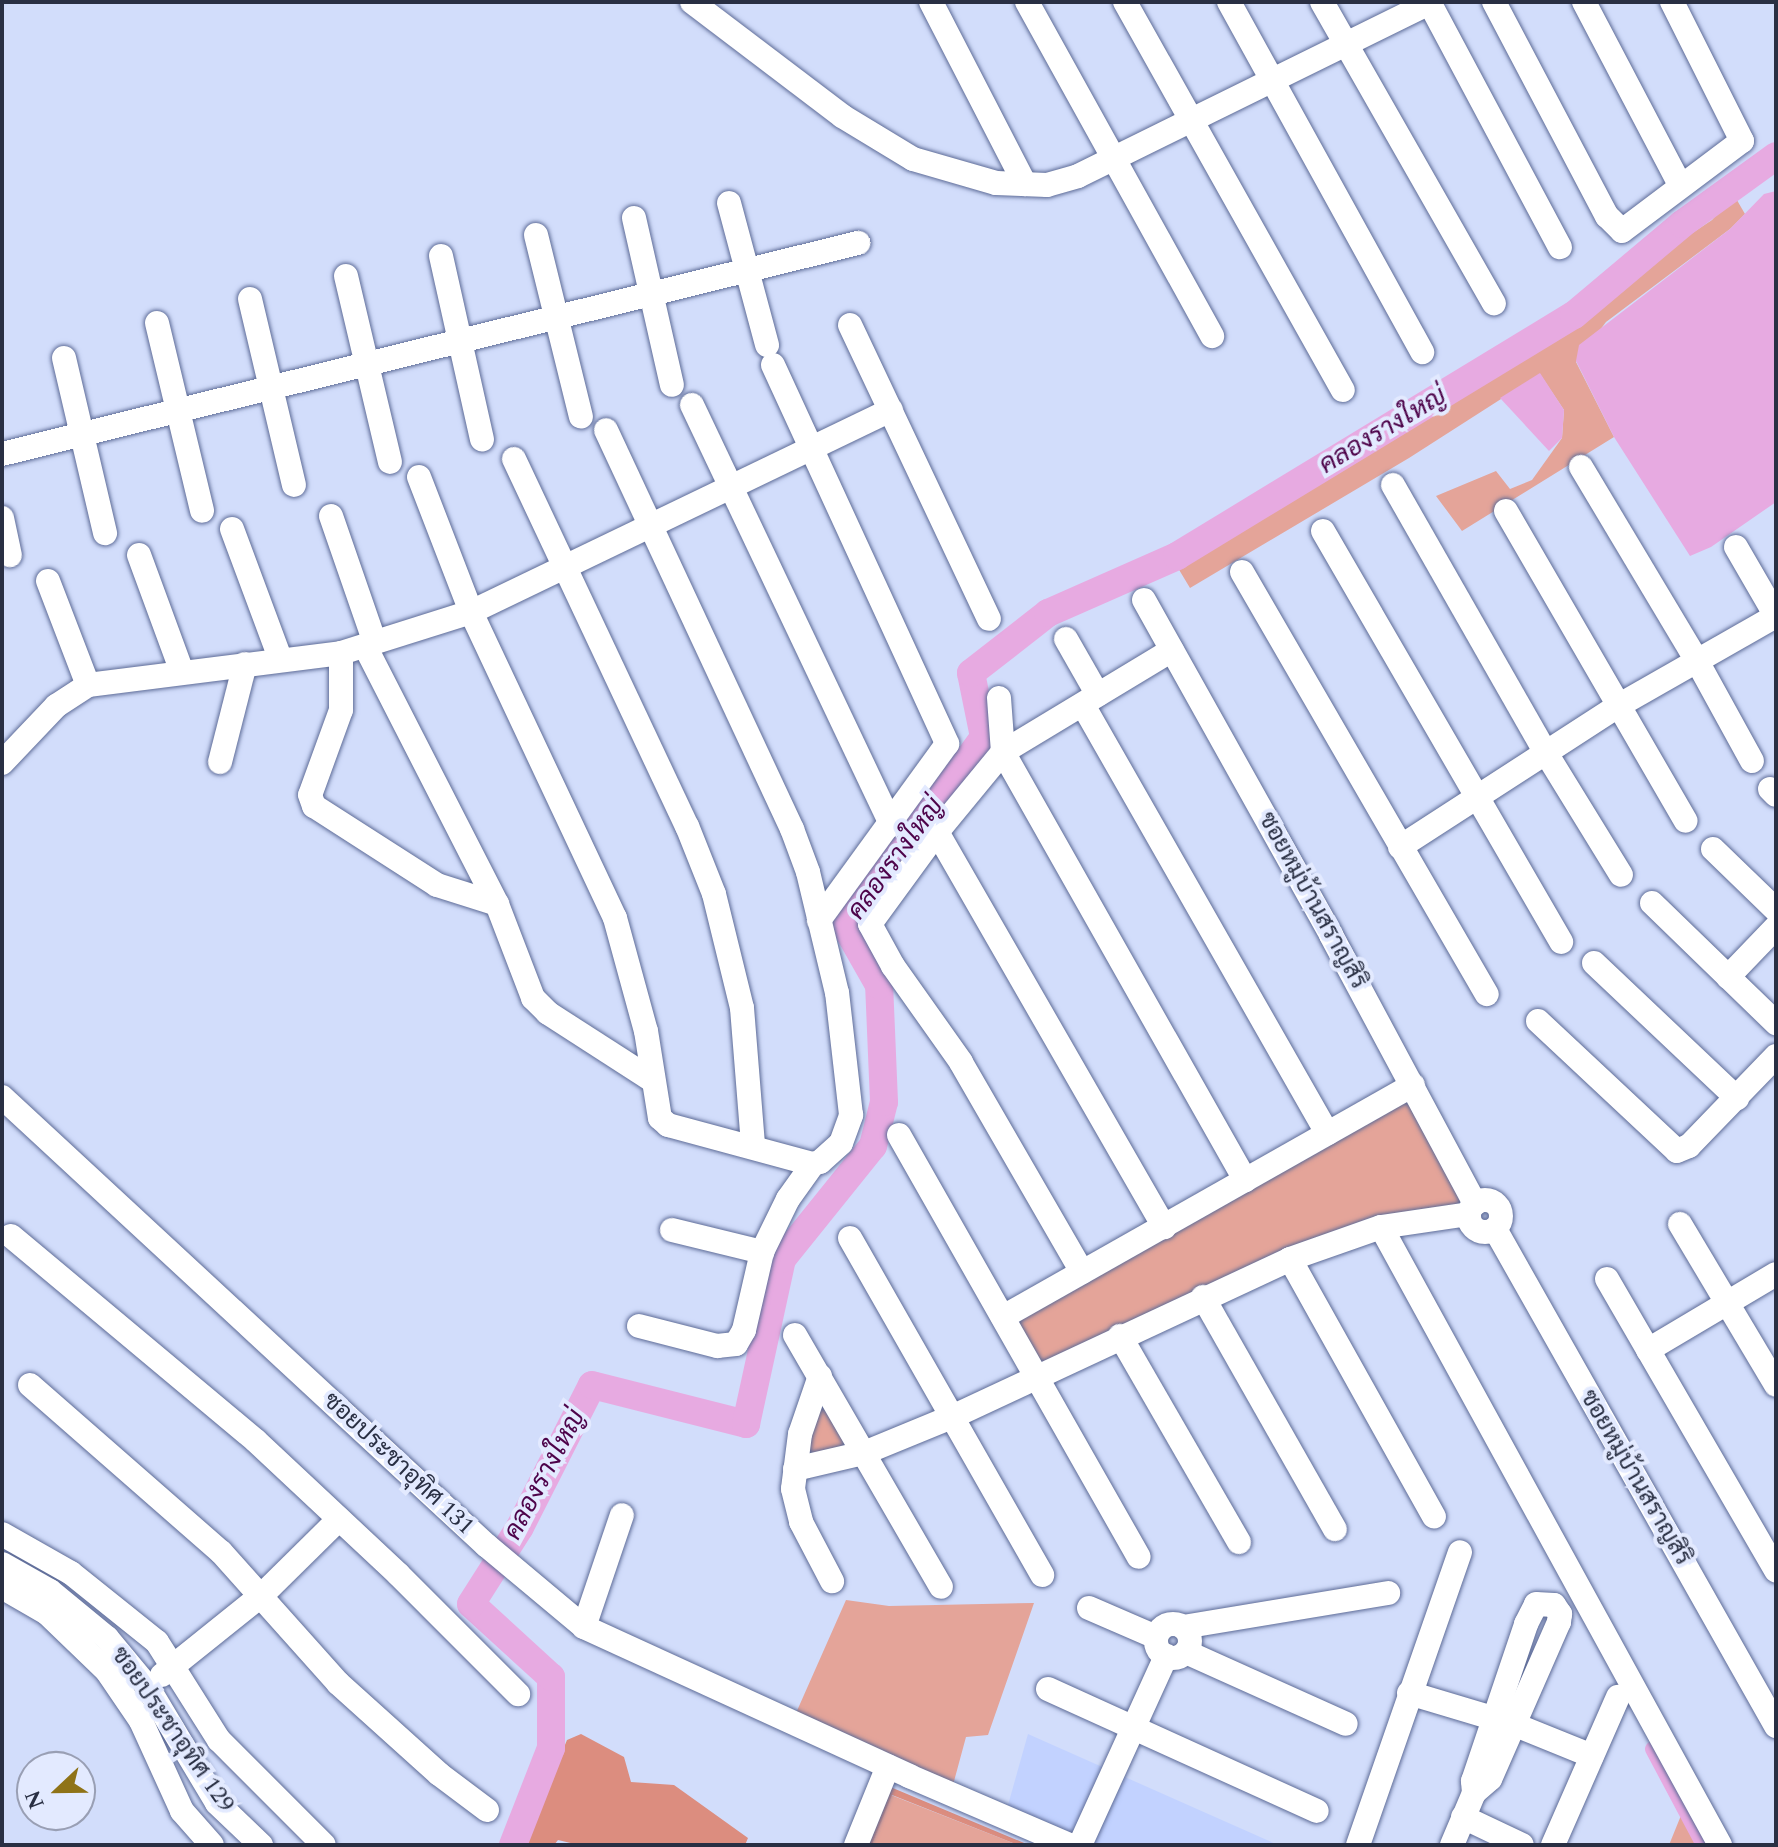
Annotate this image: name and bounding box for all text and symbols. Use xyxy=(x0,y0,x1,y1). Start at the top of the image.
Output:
water label: คลองรางใหญ่ xyxy=(1314,381,1452,481)
water label: คลองรางใหญ่ xyxy=(841,792,951,926)
street label: ซอยหมู่บ้านสราญสิริ xyxy=(1251,808,1373,994)
street label: ซอยหมู่บ้านสราญสิริ xyxy=(1573,1385,1697,1571)
street label: ซอยประชาอุทิศ 131 xyxy=(317,1387,479,1541)
water label: คลองรางใหญ่ xyxy=(498,1405,592,1545)
street label: ซอยประชาอุทิศ 129 xyxy=(104,1642,240,1818)
north arrow xyxy=(16,1751,96,1831)
text: N xyxy=(16,1785,54,1814)

